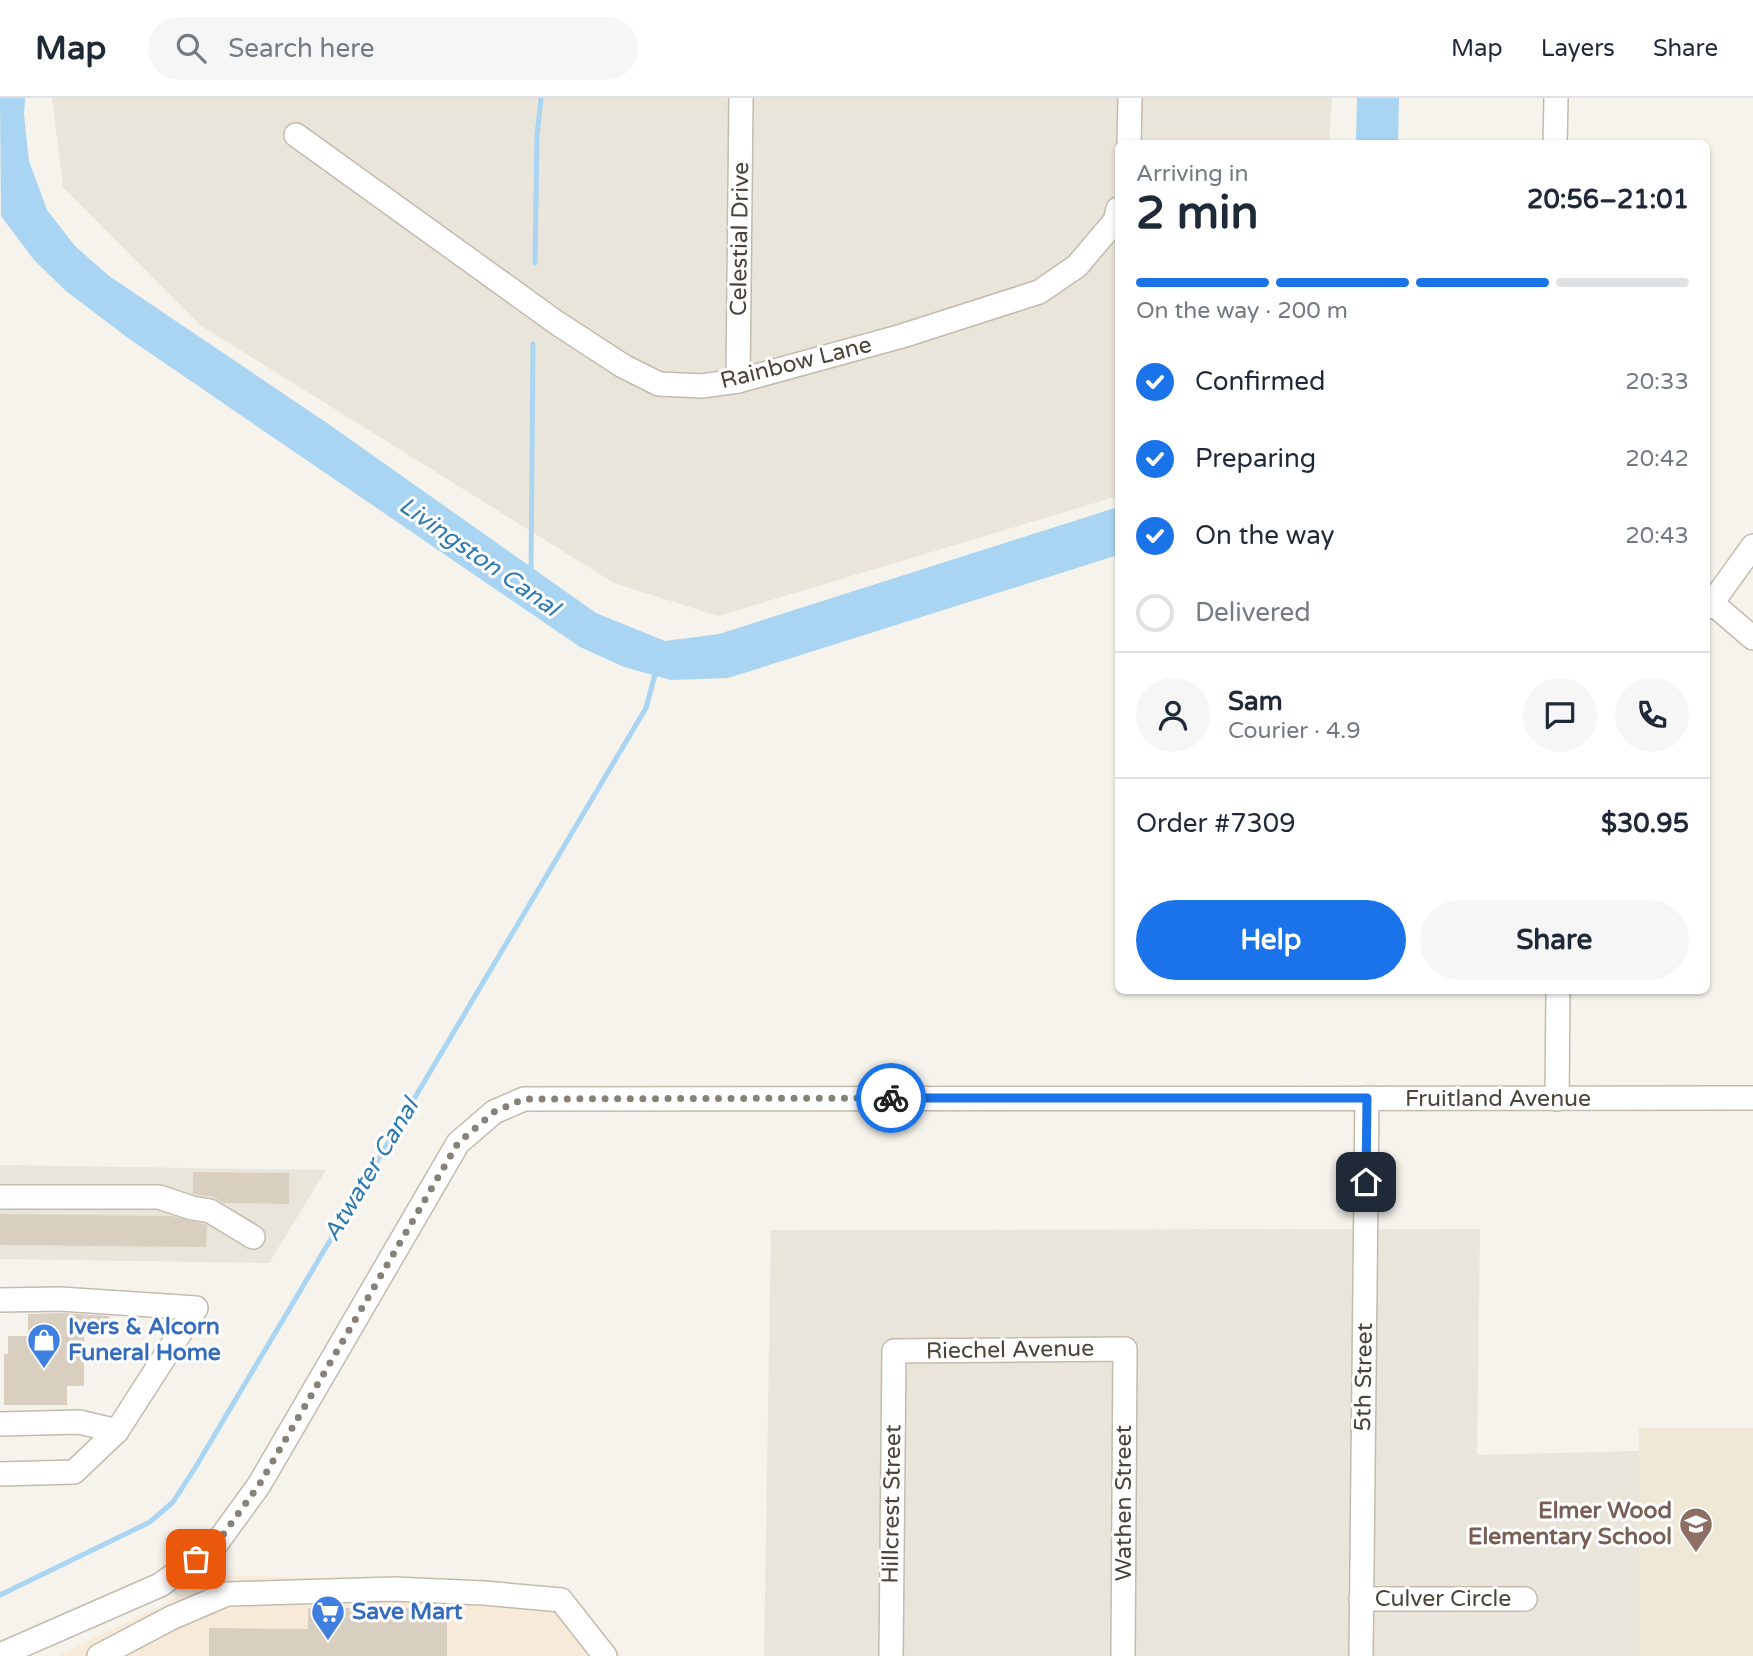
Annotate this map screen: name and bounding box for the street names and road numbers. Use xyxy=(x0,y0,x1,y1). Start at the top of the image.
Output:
street label: Celestial Drive xyxy=(725,162,755,316)
street label: Rainbow Lane xyxy=(718,331,874,395)
street label: Fruitland Avenue xyxy=(1405,1085,1591,1113)
street label: 5th Street xyxy=(1349,1322,1379,1432)
street label: Riechel Avenue xyxy=(926,1335,1094,1365)
street label: Hillcrest Street xyxy=(877,1424,907,1584)
street label: Wathen Street xyxy=(1110,1425,1138,1581)
street label: Culver Circle xyxy=(1375,1585,1511,1613)

